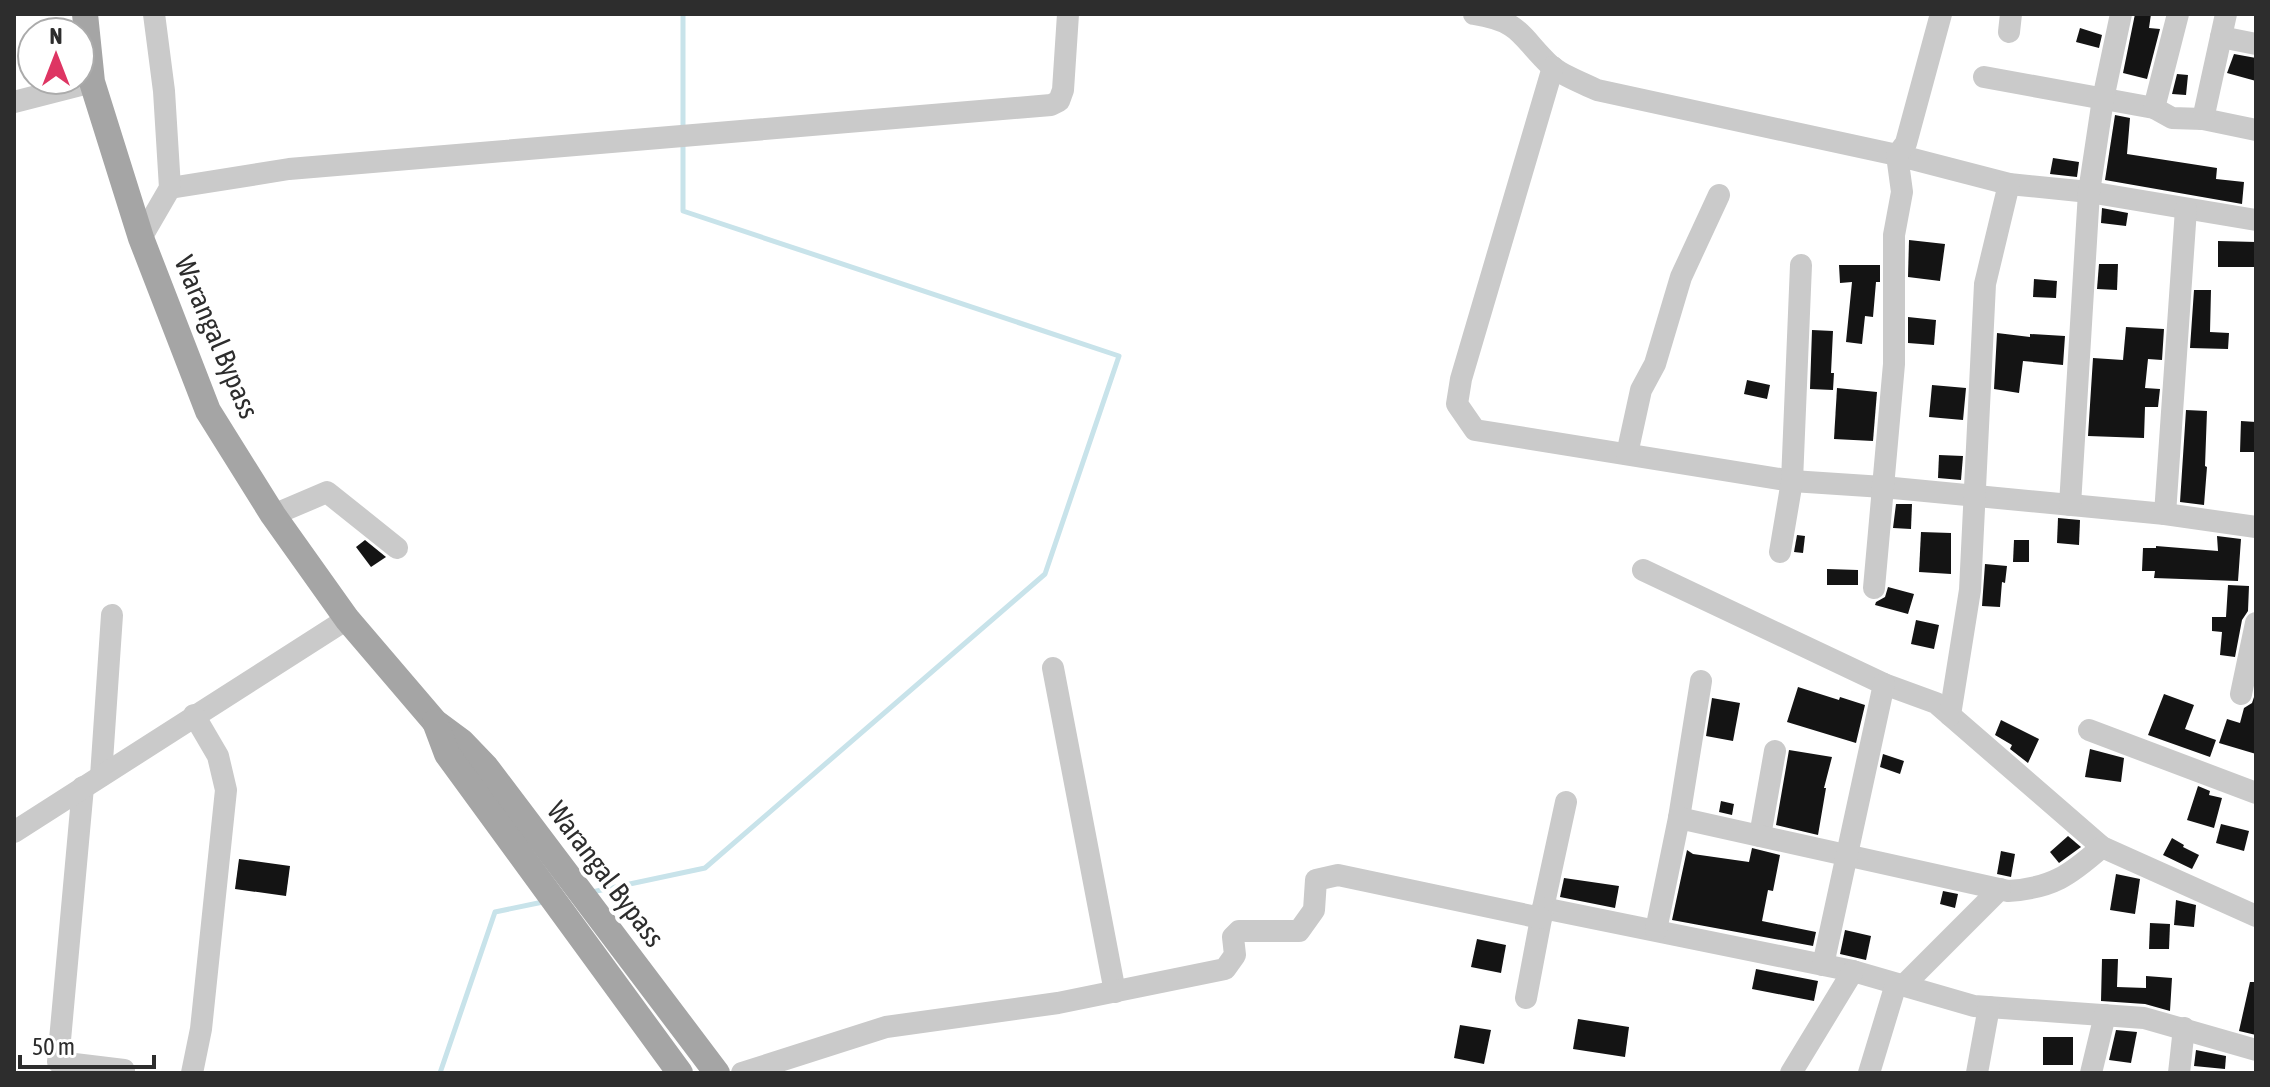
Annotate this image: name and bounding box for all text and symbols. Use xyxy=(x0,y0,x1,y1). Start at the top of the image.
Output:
north arrow xyxy=(16,16,96,96)
text: N xyxy=(50,23,62,49)
street label: Warangal Bypass xyxy=(168,251,266,423)
street label: Warangal Bypass xyxy=(541,795,671,953)
scale bar xyxy=(20,1019,154,1069)
text: 50 m xyxy=(32,1033,75,1060)

